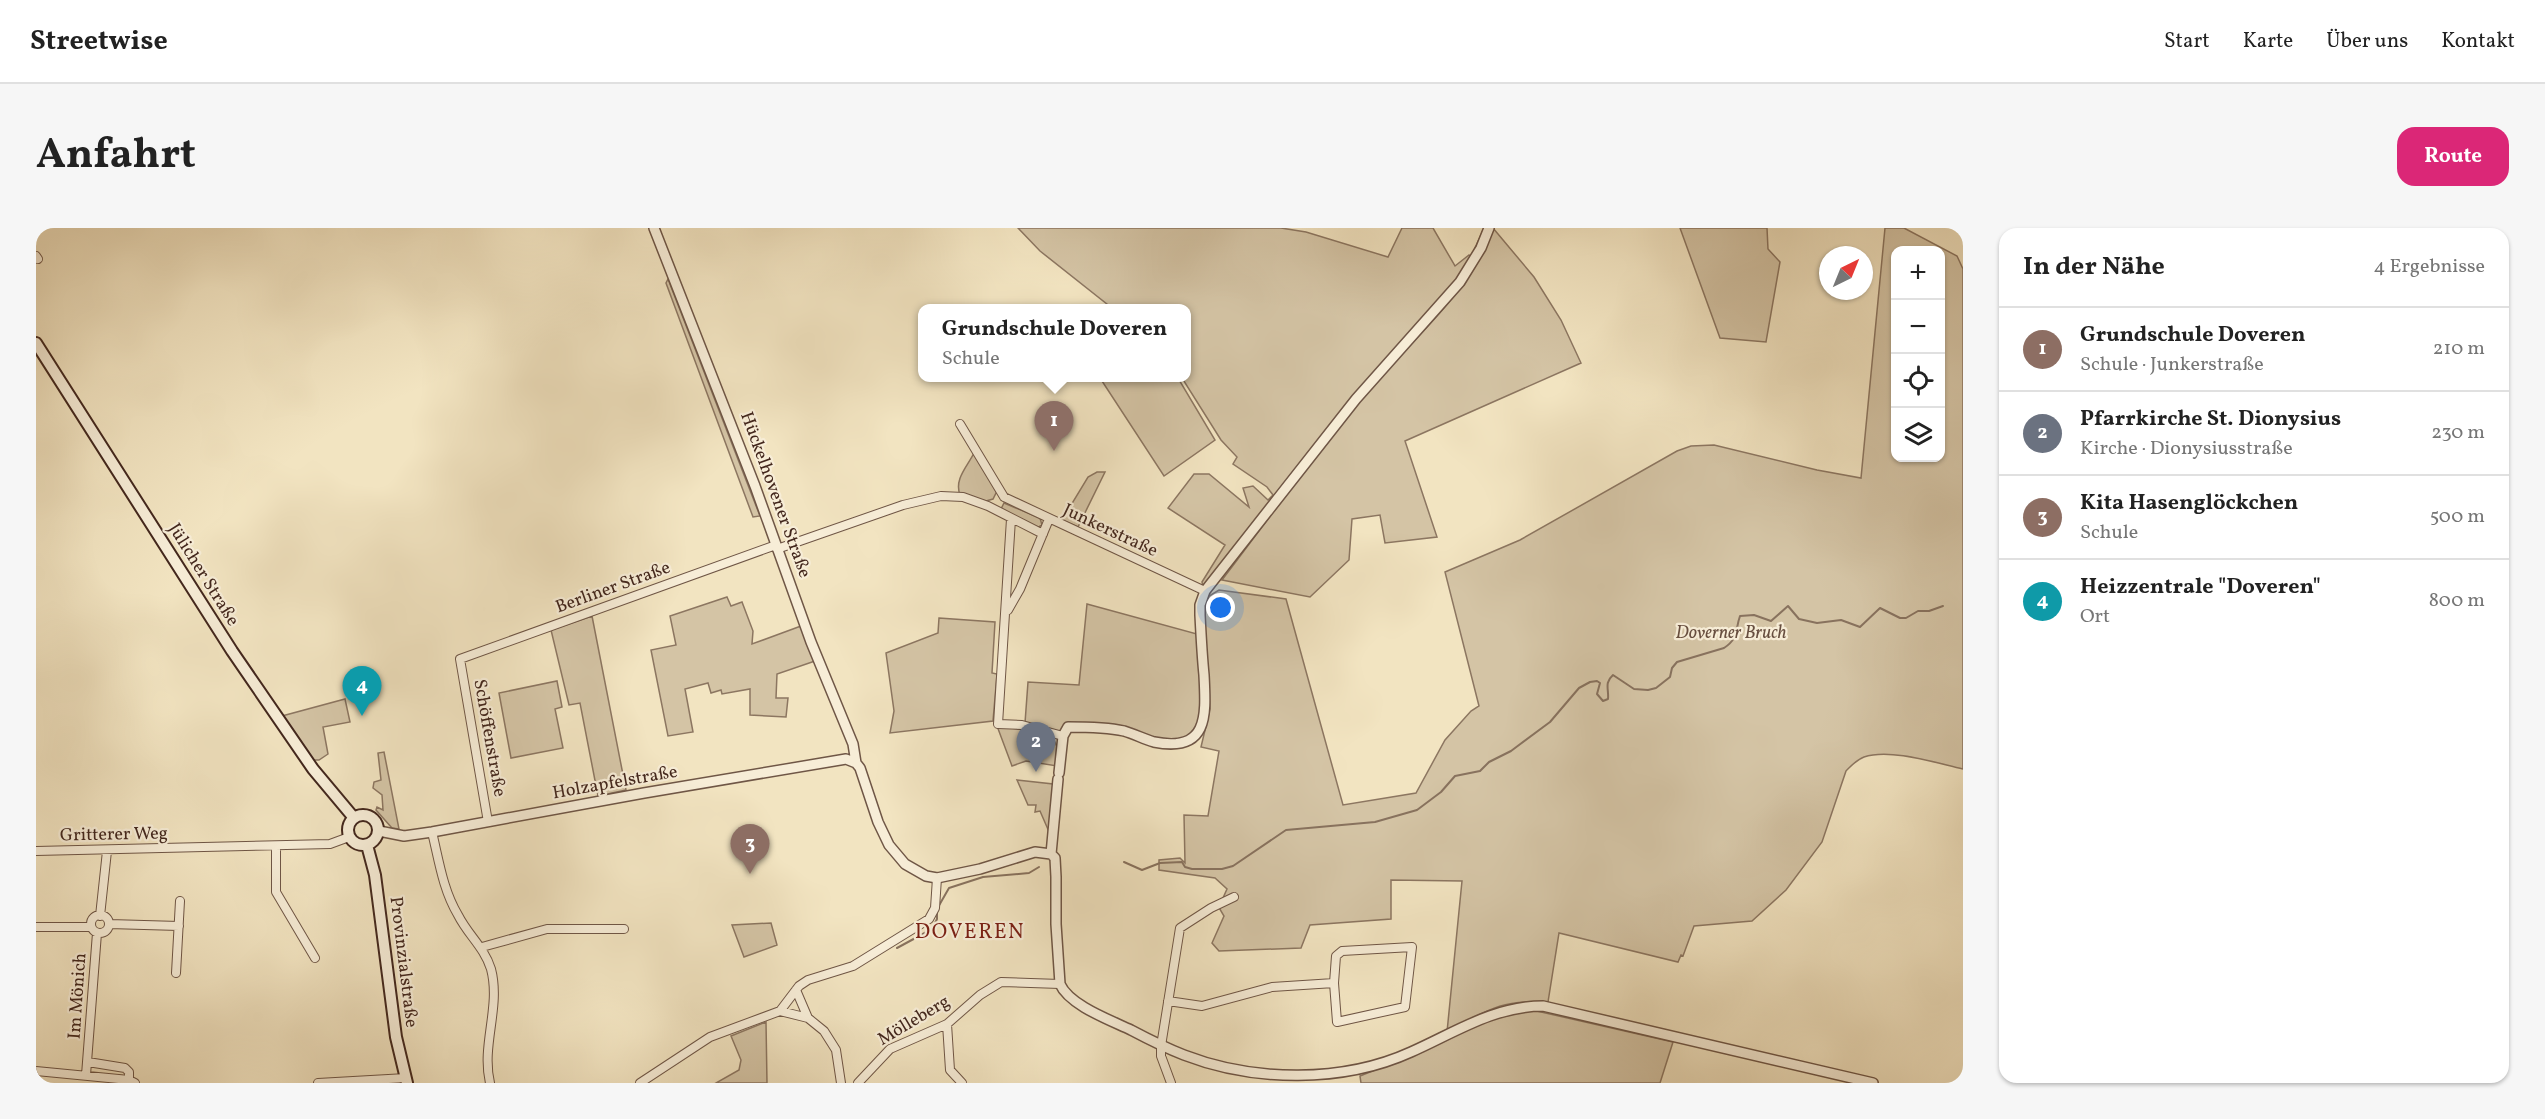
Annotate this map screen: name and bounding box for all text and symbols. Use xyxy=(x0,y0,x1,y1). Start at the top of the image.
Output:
text: Streetwise xyxy=(30,22,168,61)
text: Start xyxy=(2164,27,2210,56)
text: Karte xyxy=(2243,27,2293,56)
text: Über uns xyxy=(2326,27,2408,56)
text: Kontakt xyxy=(2441,27,2515,56)
text: Anfahrt xyxy=(36,127,196,186)
button: Route xyxy=(2397,127,2509,186)
north arrow xyxy=(1819,246,1873,300)
map controls xyxy=(1891,246,1945,462)
button: + xyxy=(1891,246,1945,300)
text: In der Nähe xyxy=(2023,249,2165,285)
text: 4 Ergebnisse xyxy=(2373,253,2485,281)
button: − xyxy=(1891,300,1945,354)
popup xyxy=(918,304,1191,382)
text: Grundschule Doveren xyxy=(942,314,1167,345)
text: Grundschule Doveren xyxy=(2080,320,2306,351)
text: 1 xyxy=(2038,335,2047,363)
text: 210 m xyxy=(2433,335,2485,363)
text: Schule xyxy=(942,345,1000,373)
text: Schule · Junkerstraße xyxy=(2080,351,2264,379)
button: locate xyxy=(1891,354,1945,408)
pin: 1 xyxy=(1034,402,1074,451)
text: Pfarrkirche St. Dionysius xyxy=(2080,404,2341,435)
street label: Hückelhovener Straße xyxy=(733,408,817,582)
button: layers xyxy=(1891,408,1945,462)
text: 2 xyxy=(2037,419,2048,447)
text: 230 m xyxy=(2431,419,2485,447)
text: Kirche · Dionysiusstraße xyxy=(2080,435,2293,463)
text: Kita Hasenglöckchen xyxy=(2080,488,2298,519)
street label: Junkerstraße xyxy=(1058,498,1162,564)
text: 3 xyxy=(2037,503,2048,531)
text: 500 m xyxy=(2430,503,2485,531)
street label: Jülicher Straße xyxy=(161,519,245,631)
text: Schule xyxy=(2080,519,2138,547)
street label: Berliner Straße xyxy=(552,556,674,620)
text: Heizzentrale "Doveren" xyxy=(2080,572,2321,603)
text: 4 xyxy=(2036,587,2049,615)
text: 800 m xyxy=(2429,587,2485,615)
your location xyxy=(1206,593,1235,622)
text: Ort xyxy=(2080,603,2110,631)
park label: Doverner Bruch xyxy=(1675,621,1787,646)
pin: 4 xyxy=(342,666,382,716)
street label: Schöffenstraße xyxy=(466,677,512,799)
pin: 2 xyxy=(1016,722,1056,772)
street label: Holzapfelstraße xyxy=(551,760,679,806)
street label: Gritterer Weg xyxy=(60,822,168,848)
pin: 3 xyxy=(730,824,770,874)
street label: Provinzialstraße xyxy=(383,895,423,1029)
district label: DOVEREN xyxy=(915,918,1025,947)
street label: Im Mönich xyxy=(63,952,94,1040)
street label: Mölleberg xyxy=(873,990,955,1052)

